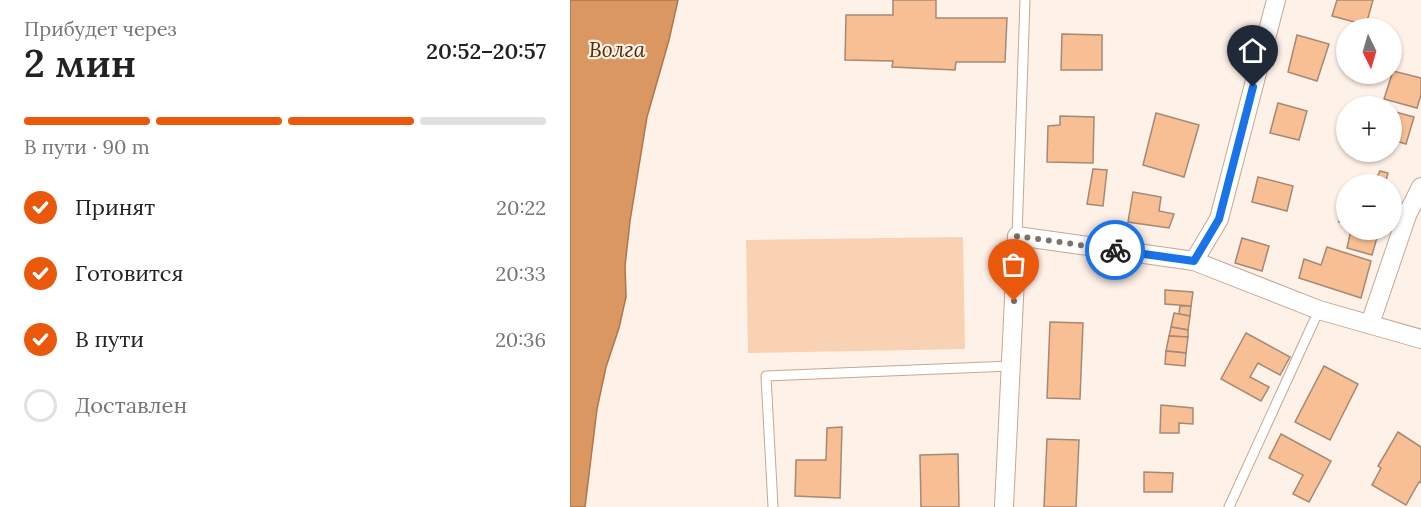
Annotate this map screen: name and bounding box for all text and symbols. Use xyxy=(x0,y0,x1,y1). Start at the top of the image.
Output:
text: Прибудет через xyxy=(24,16,177,41)
north arrow xyxy=(1336,18,1402,84)
map controls xyxy=(1336,18,1402,240)
pin xyxy=(1227,25,1278,87)
icon: home xyxy=(1236,34,1269,67)
water label: Волга xyxy=(589,36,646,63)
text: 20:52–20:57 xyxy=(426,37,546,65)
text: 2 мин xyxy=(24,38,136,88)
button: + xyxy=(1336,96,1402,162)
text: В пути · 90 m xyxy=(24,134,150,159)
button: − xyxy=(1336,174,1402,240)
icon: check xyxy=(24,191,57,224)
text: Принят xyxy=(75,193,155,221)
text: 20:22 xyxy=(496,195,546,220)
courier xyxy=(1085,220,1145,280)
icon: bike xyxy=(1099,234,1132,267)
pin xyxy=(988,239,1039,301)
icon: bag xyxy=(997,248,1030,281)
icon: check xyxy=(24,257,57,290)
text: Готовится xyxy=(75,259,184,287)
text: 20:33 xyxy=(496,261,546,286)
icon: check xyxy=(24,323,57,356)
text: В пути xyxy=(75,325,144,353)
text: 20:36 xyxy=(495,327,546,352)
text: Доставлен xyxy=(75,391,187,419)

